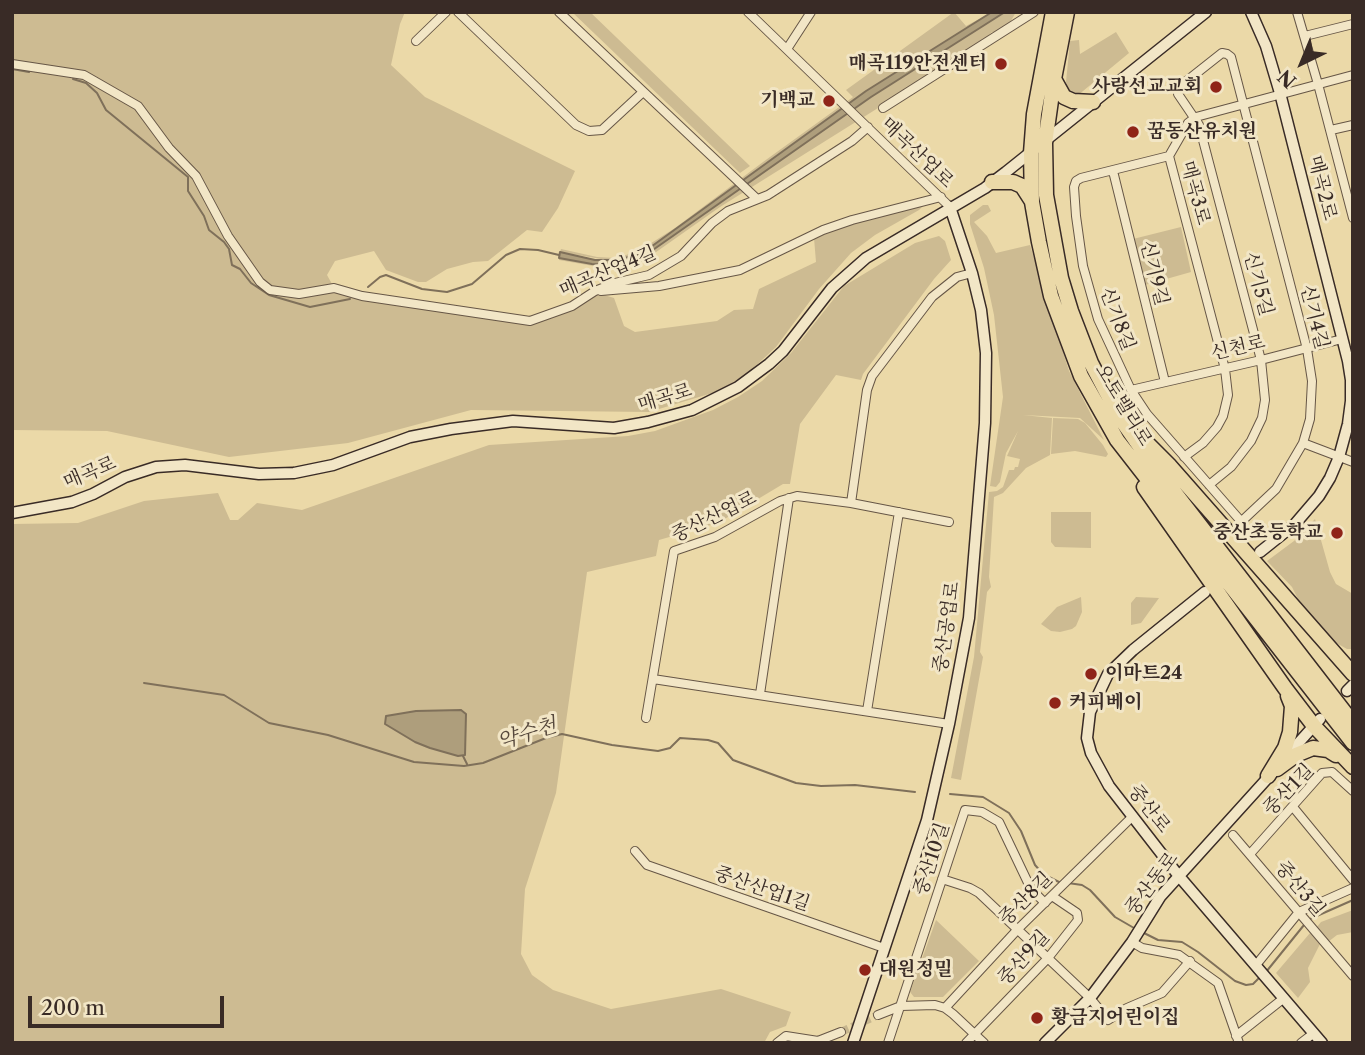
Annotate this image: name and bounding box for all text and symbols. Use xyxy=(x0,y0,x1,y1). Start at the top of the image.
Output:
north arrow xyxy=(1267,28,1337,98)
place label: 매곡119안전센터 xyxy=(848,53,987,75)
marker: 매곡119안전센터 xyxy=(993,56,1009,72)
text: N xyxy=(1273,65,1301,93)
place label: 사랑선교교회 xyxy=(1092,76,1202,98)
marker: 사랑선교교회 xyxy=(1208,79,1224,95)
place label: 기백교 xyxy=(760,90,815,112)
marker: 기백교 xyxy=(821,93,837,109)
street label: 매곡산업로 xyxy=(876,113,958,193)
place label: 꿈동산유치원 xyxy=(1147,121,1257,143)
marker: 꿈동산유치원 xyxy=(1125,124,1141,140)
street label: 매곡2로 xyxy=(1303,153,1341,223)
street label: 매곡3로 xyxy=(1176,158,1214,228)
street label: 신기9길 xyxy=(1135,238,1173,308)
street label: 매곡산업4길 xyxy=(556,241,660,303)
street label: 신기5길 xyxy=(1239,249,1277,319)
street label: 신기4길 xyxy=(1295,282,1333,352)
street label: 신기8길 xyxy=(1094,284,1140,354)
street label: 신천로 xyxy=(1209,331,1267,365)
street label: 오토밸리로 xyxy=(1090,360,1156,450)
street label: 매곡로 xyxy=(635,379,695,417)
street label: 매곡로 xyxy=(60,452,120,494)
street label: 중산산업로 xyxy=(668,487,760,547)
place label: 중산초등학교 xyxy=(1213,522,1323,544)
marker: 중산초등학교 xyxy=(1329,525,1345,541)
street label: 중산공업로 xyxy=(929,580,965,674)
place label: 이마트24 xyxy=(1105,663,1183,685)
marker: 이마트24 xyxy=(1083,666,1099,682)
place label: 커피베이 xyxy=(1069,692,1142,714)
marker: 커피베이 xyxy=(1047,695,1063,711)
water label: 약수천 xyxy=(494,713,560,755)
street label: 중산1길 xyxy=(1259,759,1319,821)
street label: 중산로 xyxy=(1123,780,1175,838)
street label: 중산10길 xyxy=(910,820,954,898)
street label: 중산동로 xyxy=(1121,848,1183,920)
street label: 중산3길 xyxy=(1270,857,1330,921)
street label: 중산산업1길 xyxy=(711,862,813,916)
street label: 중산8길 xyxy=(994,867,1058,931)
street label: 중산9길 xyxy=(993,926,1055,990)
place label: 대원정밀 xyxy=(879,959,952,981)
marker: 대원정밀 xyxy=(857,962,873,978)
scale bar xyxy=(32,982,228,1026)
text: 200 m xyxy=(41,995,105,1020)
place label: 황금지어린이집 xyxy=(1051,1007,1179,1029)
marker: 황금지어린이집 xyxy=(1029,1010,1045,1026)

